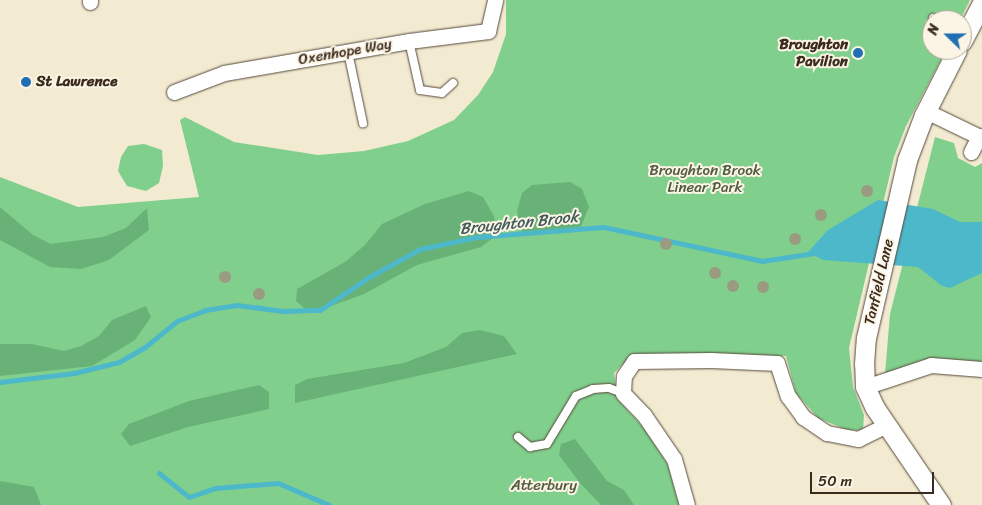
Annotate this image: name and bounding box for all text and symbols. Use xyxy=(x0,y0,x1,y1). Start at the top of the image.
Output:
north arrow xyxy=(922,10,972,60)
text: N xyxy=(920,20,947,39)
street label: Oxenhope Way xyxy=(297,35,393,69)
place label: Broughton Pavilion xyxy=(779,35,848,70)
marker: Broughton Pavilion xyxy=(852,47,864,59)
place label: St Lawrence xyxy=(36,73,117,91)
marker: St Lawrence xyxy=(20,76,32,88)
park label: Broughton Brook Linear Park xyxy=(649,161,761,196)
water label: Broughton Brook xyxy=(459,207,579,239)
street label: Tanfield Lane xyxy=(860,237,898,327)
scale bar xyxy=(812,462,936,494)
text: 50 m xyxy=(818,468,852,494)
park label: Atterbury xyxy=(511,477,577,495)

